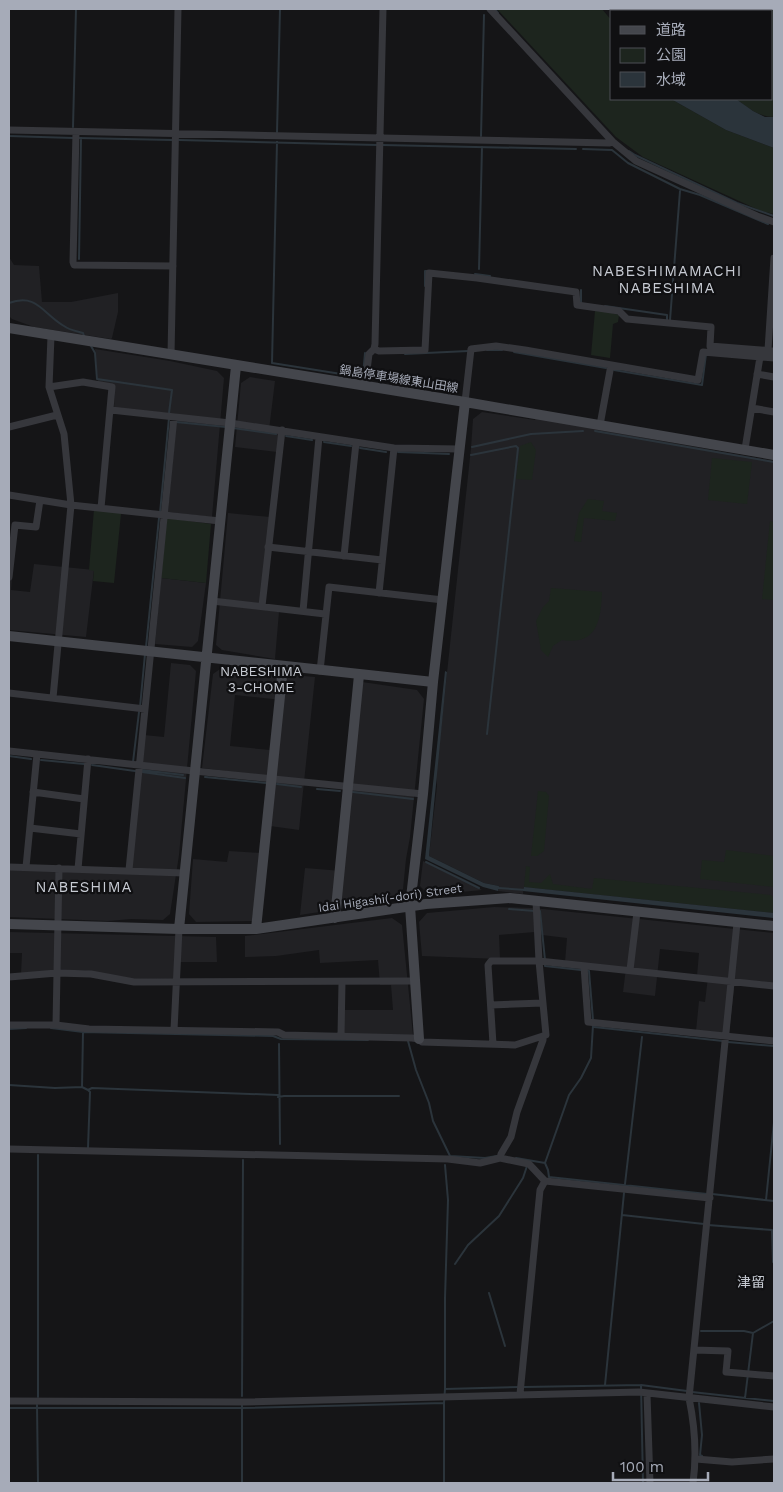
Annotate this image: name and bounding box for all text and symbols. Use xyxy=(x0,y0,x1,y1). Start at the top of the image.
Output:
legend xyxy=(610,10,773,100)
text: 道路 xyxy=(656,21,686,39)
text: 公園 xyxy=(656,46,686,64)
text: 水域 xyxy=(656,71,686,89)
district label: NABESHIMAMACHI NABESHIMA xyxy=(592,262,742,297)
street label: 鍋島停車場線東山田線 xyxy=(339,363,459,395)
district label: NABESHIMA 3-CHOME xyxy=(220,663,302,695)
district label: NABESHIMA xyxy=(35,878,133,896)
street label: Idai Higashi(-dori) Street xyxy=(317,881,463,915)
district label: 津留 xyxy=(737,1274,765,1290)
scale bar xyxy=(613,1450,708,1482)
text: 100 m xyxy=(620,1458,664,1476)

